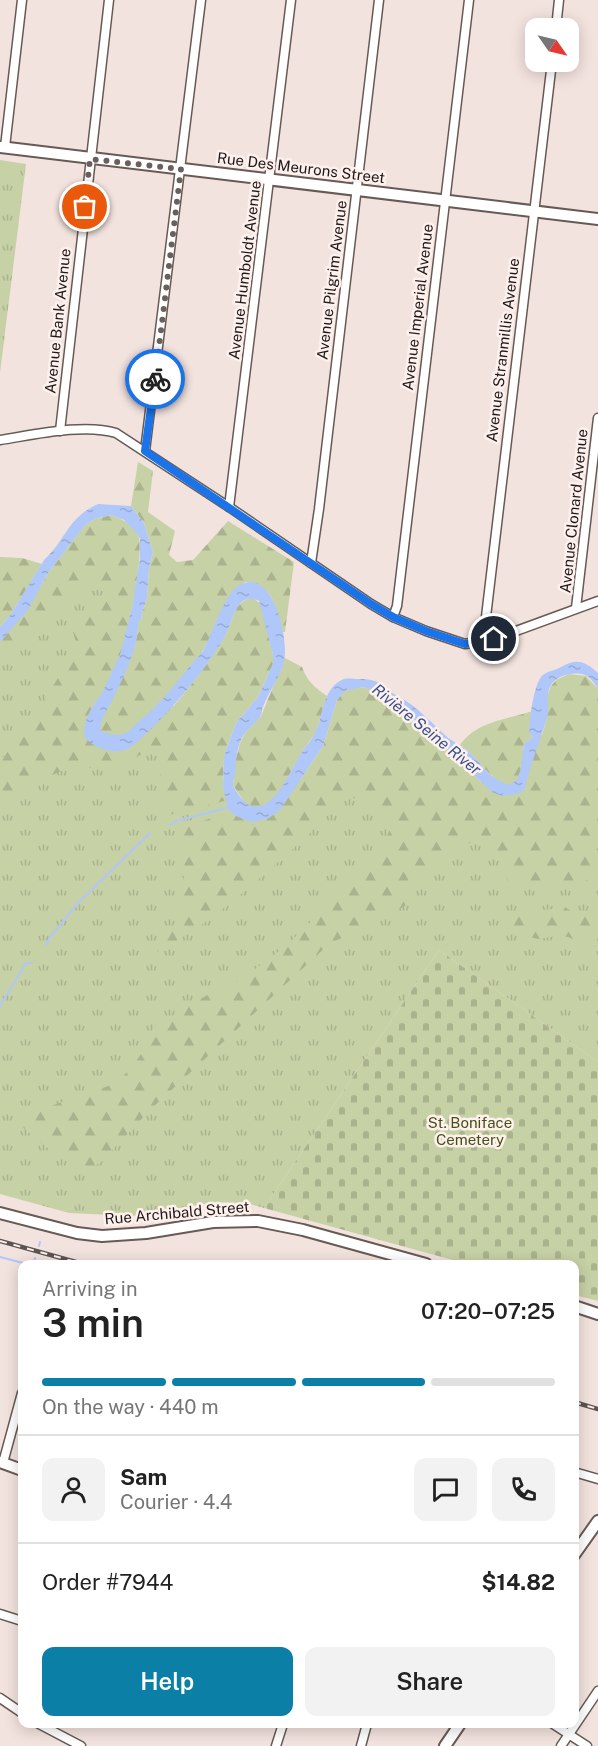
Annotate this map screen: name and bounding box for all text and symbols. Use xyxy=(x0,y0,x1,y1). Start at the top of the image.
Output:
north arrow xyxy=(525,18,579,72)
map controls xyxy=(525,18,579,72)
street label: Rue Des Meurons Street xyxy=(216,149,386,186)
street label: Avenue Humboldt Avenue xyxy=(225,180,264,360)
pin xyxy=(59,181,110,232)
icon: bag xyxy=(68,190,101,223)
street label: Avenue Pilgrim Avenue xyxy=(313,199,350,361)
street label: Avenue Imperial Avenue xyxy=(399,223,436,391)
street label: Avenue Bank Avenue xyxy=(41,248,74,394)
street label: Avenue Stranmillis Avenue xyxy=(483,257,522,443)
courier xyxy=(125,349,185,409)
icon: bike xyxy=(139,363,172,396)
street label: Avenue Clonard Avenue xyxy=(556,428,591,594)
pin xyxy=(468,613,519,664)
icon: home xyxy=(477,622,510,655)
water label: Rivière Seine River xyxy=(369,680,486,780)
park label: St. Boniface Cemetery xyxy=(428,1114,512,1148)
street label: Rue Archibald Street xyxy=(104,1198,250,1227)
text: Arriving in xyxy=(42,1277,137,1301)
text: 07:20–07:25 xyxy=(421,1298,555,1324)
text: 3 min xyxy=(42,1300,144,1346)
text: On the way · 440 m xyxy=(42,1395,219,1419)
button: person xyxy=(42,1458,105,1521)
button: chat xyxy=(414,1458,477,1521)
button: phone xyxy=(492,1458,555,1521)
text: Sam xyxy=(120,1464,167,1490)
text: Courier · 4.4 xyxy=(120,1490,232,1514)
text: Order #7944 xyxy=(42,1569,173,1595)
text: $14.82 xyxy=(482,1569,555,1595)
button: Help xyxy=(42,1647,293,1716)
button: Share xyxy=(305,1647,555,1716)

